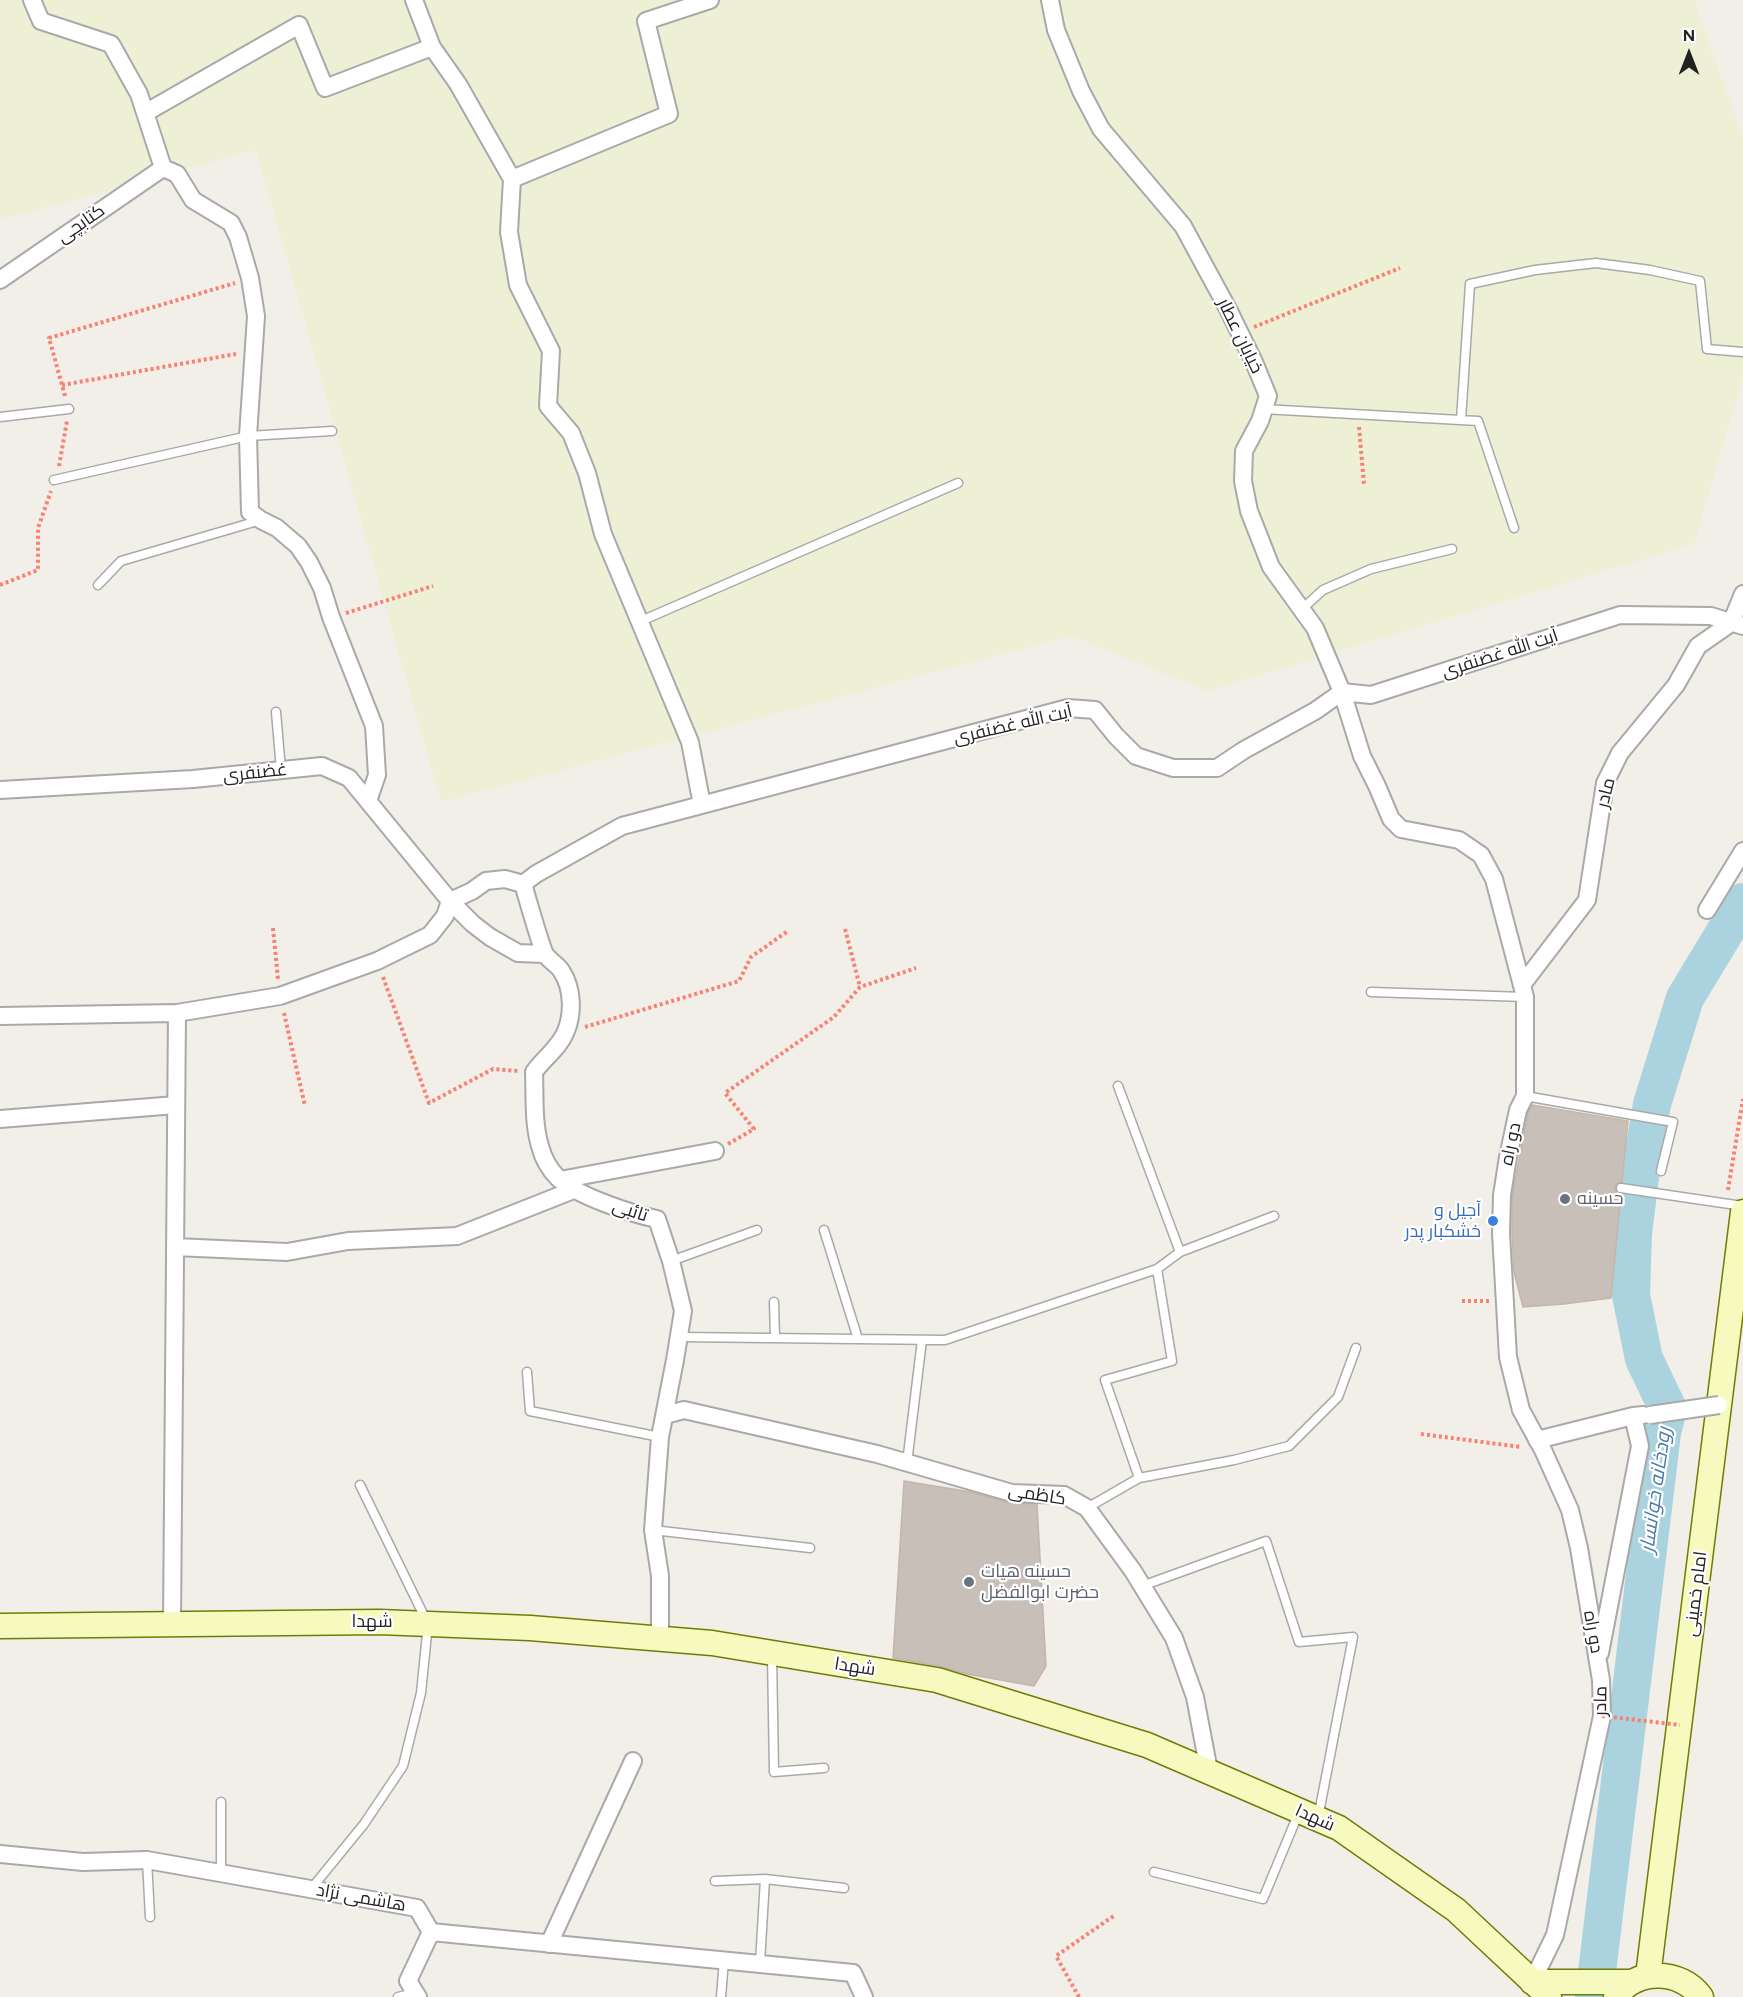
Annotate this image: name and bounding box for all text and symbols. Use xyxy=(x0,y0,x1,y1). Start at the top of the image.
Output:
north arrow xyxy=(1659,24,1719,84)
text: N xyxy=(1683,26,1695,45)
street label: کتابچی xyxy=(53,200,109,248)
street label: خیابان عطار xyxy=(1212,295,1268,377)
street label: آیت الله غضنفری xyxy=(1439,625,1561,683)
street label: آیت الله غضنفری xyxy=(951,701,1075,749)
street label: غضنفری xyxy=(222,759,288,787)
street label: مادر xyxy=(1592,776,1620,810)
street label: دو راه xyxy=(1496,1121,1526,1167)
place label: حسینه xyxy=(1577,1188,1623,1210)
marker: حسینه xyxy=(1558,1192,1572,1206)
street label: تائبی xyxy=(609,1195,651,1227)
place label: آجیل و خشکبار پدر xyxy=(1405,1200,1481,1242)
marker: آجیل و خشکبار پدر xyxy=(1486,1214,1500,1228)
water label: رودخانه خوانسار xyxy=(1635,1426,1677,1554)
street label: کاظمی xyxy=(1007,1480,1067,1510)
street label: امام خمینی xyxy=(1680,1550,1712,1638)
place label: حسینه هیات حضرت ابوالفضل xyxy=(981,1561,1099,1604)
marker: حسینه هیات حضرت ابوالفضل xyxy=(962,1575,976,1589)
street label: دو راه xyxy=(1579,1609,1607,1655)
street label: شهدا xyxy=(351,1611,393,1633)
street label: شهدا xyxy=(833,1653,877,1681)
street label: مادر xyxy=(1590,1686,1612,1716)
street label: شهدا xyxy=(1292,1800,1338,1836)
street label: هاشمی نژاد xyxy=(314,1879,408,1917)

